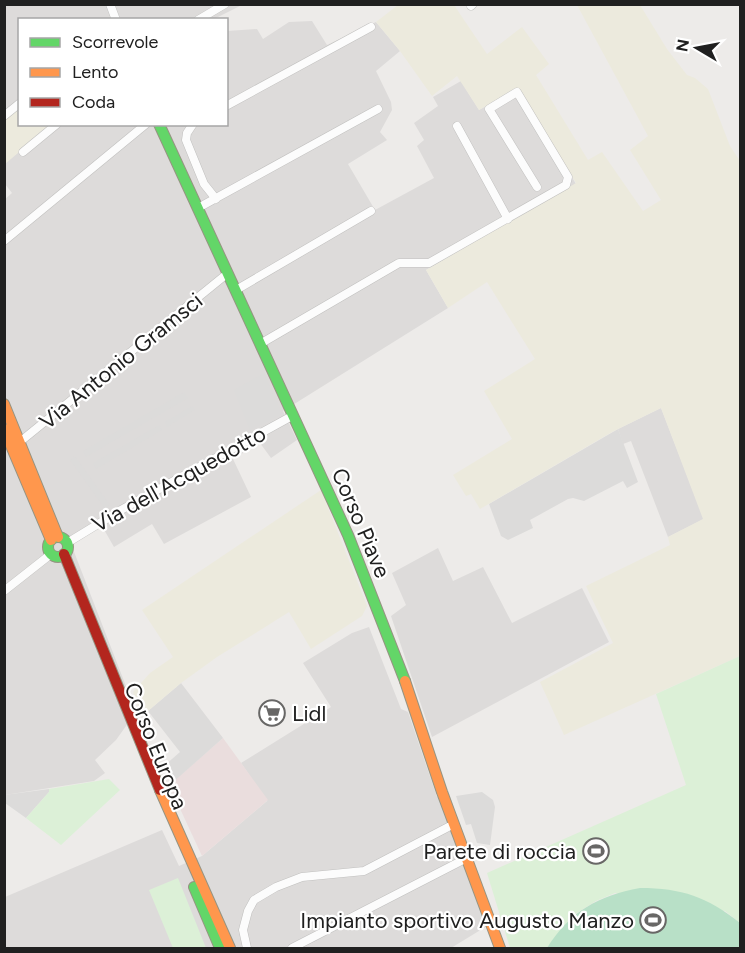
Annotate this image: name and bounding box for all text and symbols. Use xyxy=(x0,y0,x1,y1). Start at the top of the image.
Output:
legend xyxy=(18,18,228,126)
north arrow xyxy=(667,18,727,78)
text: Scorrevole xyxy=(72,31,159,53)
text: N xyxy=(672,38,693,53)
text: Lento xyxy=(72,61,118,83)
text: Coda xyxy=(72,91,115,113)
street label: Via Antonio Gramsci xyxy=(34,287,208,435)
street label: Via dell'Acquedotto xyxy=(87,420,271,538)
street label: Corso Piave xyxy=(326,464,396,582)
street label: Corso Europa xyxy=(118,679,194,813)
supermarket icon: Lidl xyxy=(257,698,287,728)
place label: Lidl xyxy=(292,700,326,727)
sports icon: Parete di roccia xyxy=(581,836,611,866)
place label: Parete di roccia xyxy=(423,838,576,865)
sports icon: Impianto sportivo Augusto Manzo xyxy=(638,905,668,935)
place label: Impianto sportivo Augusto Manzo xyxy=(300,907,634,934)

